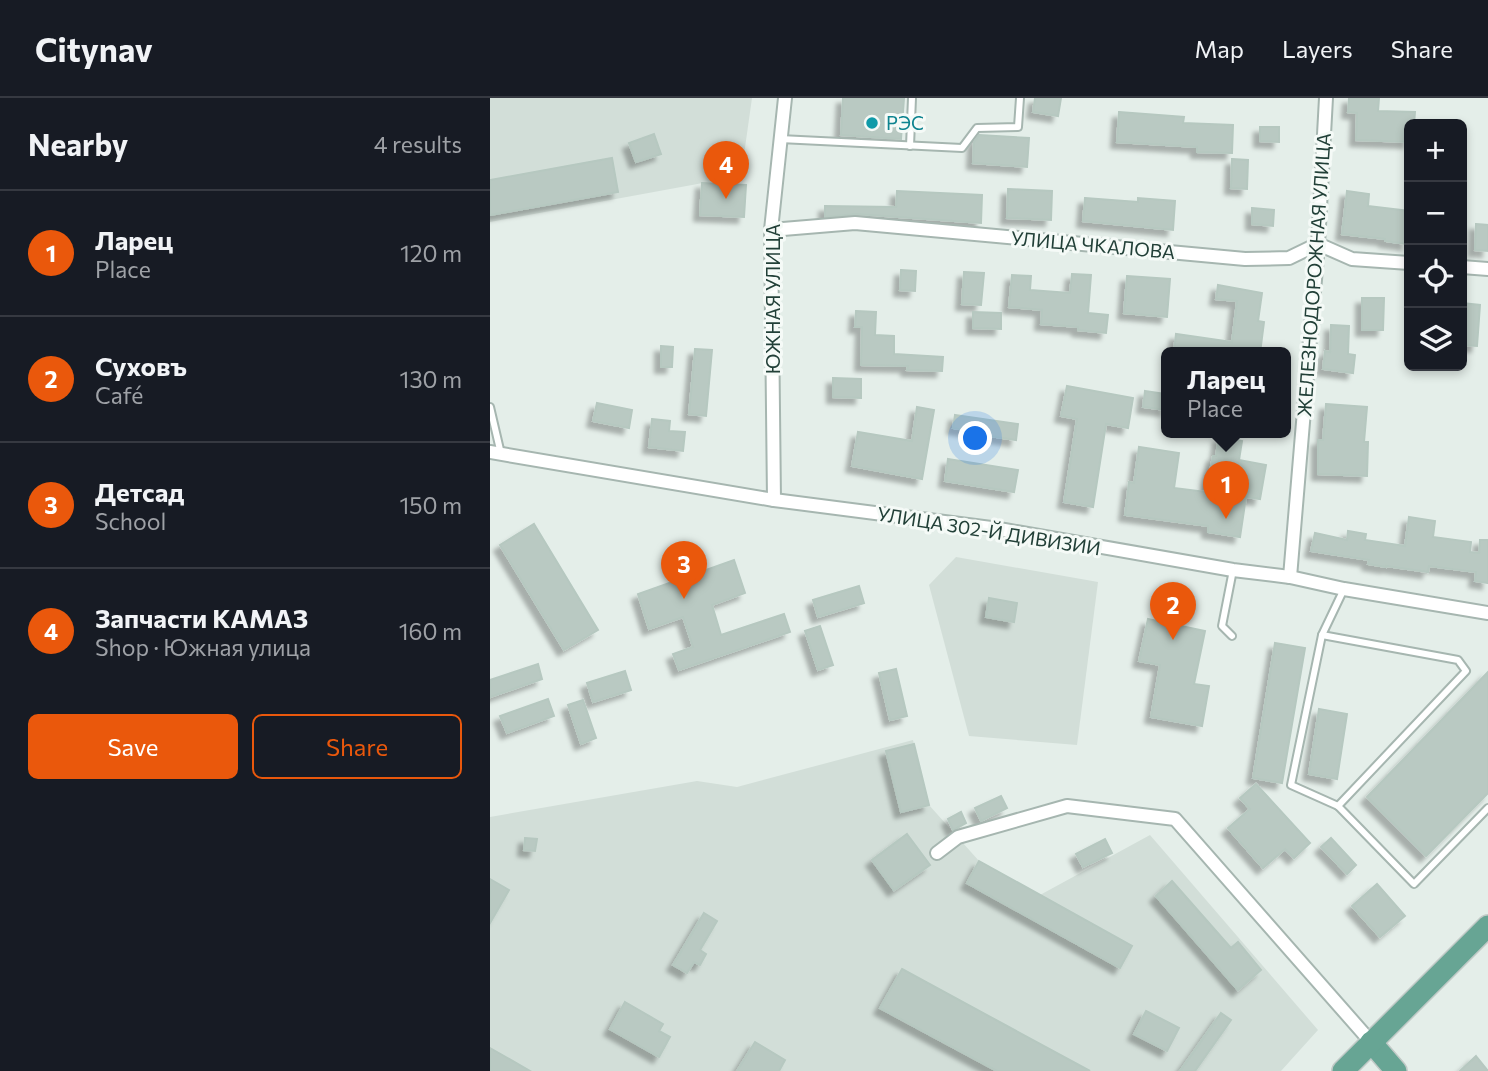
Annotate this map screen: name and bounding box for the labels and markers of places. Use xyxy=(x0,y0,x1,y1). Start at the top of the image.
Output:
place label: РЭС xyxy=(886,111,924,134)
marker: РЭС xyxy=(864,115,880,131)
pin: 4 xyxy=(703,141,749,199)
pin: 1 xyxy=(1203,461,1249,519)
pin: 3 xyxy=(661,541,707,599)
pin: 2 xyxy=(1150,582,1196,640)

